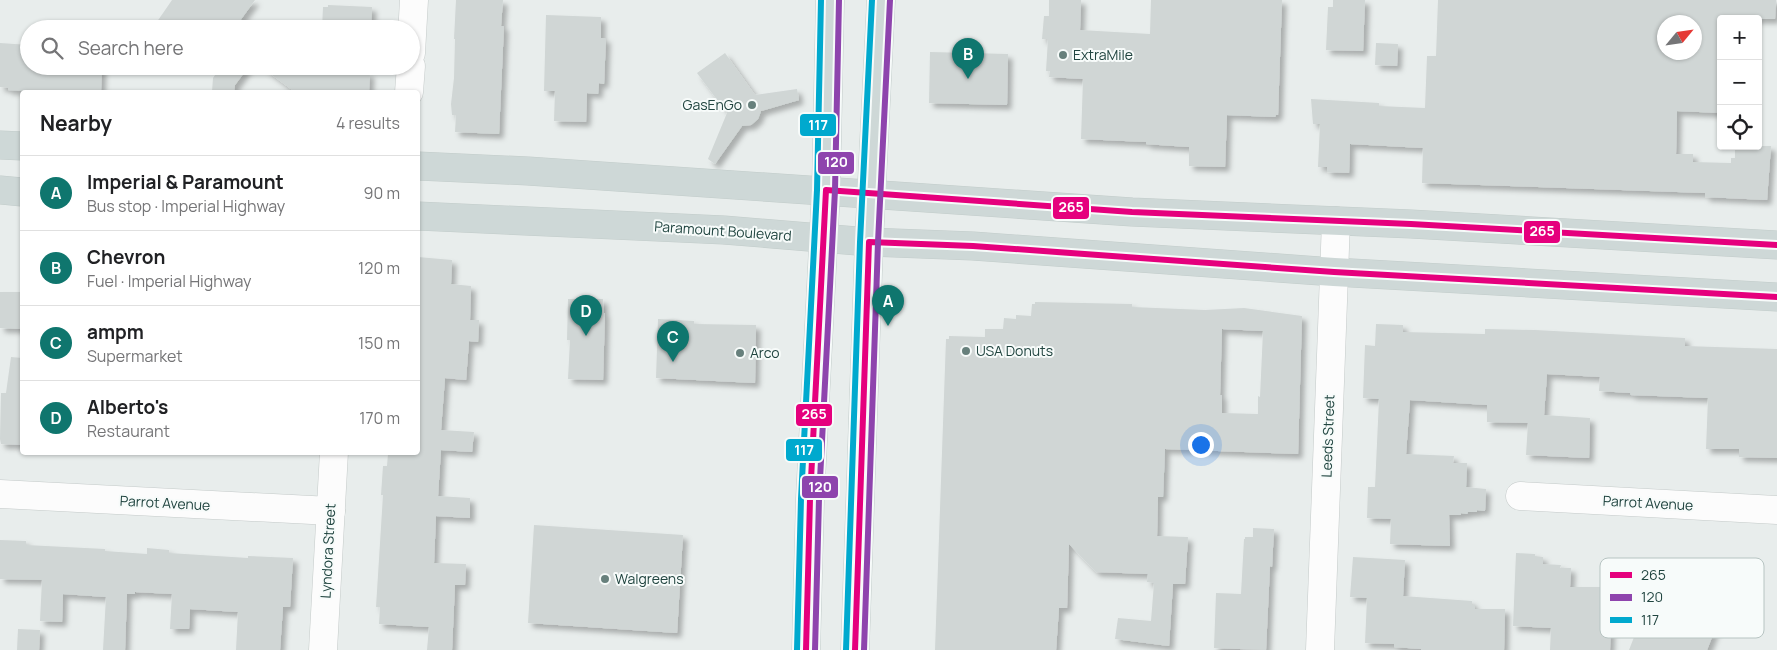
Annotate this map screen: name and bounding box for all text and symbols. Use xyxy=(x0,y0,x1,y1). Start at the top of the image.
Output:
north arrow xyxy=(1657,15,1702,60)
map controls xyxy=(1717,15,1762,150)
button: + xyxy=(1717,15,1762,60)
search box xyxy=(20,20,420,75)
icon: search xyxy=(38,34,66,62)
text: Search here xyxy=(78,35,184,61)
pin: B xyxy=(952,38,984,79)
place label: ExtraMile xyxy=(1073,45,1133,64)
marker: ExtraMile xyxy=(1057,49,1069,61)
button: − xyxy=(1717,60,1762,105)
place label: GasEnGo xyxy=(683,95,742,114)
marker: GasEnGo xyxy=(746,99,758,111)
button: locate xyxy=(1717,105,1762,150)
text: Nearby xyxy=(40,109,112,137)
text: 4 results xyxy=(336,112,400,134)
line badge: 117 xyxy=(799,113,837,137)
text: 117 xyxy=(808,115,828,134)
line badge: 120 xyxy=(817,151,855,175)
text: 120 xyxy=(824,152,848,171)
text: Imperial & Paramount xyxy=(87,169,284,195)
text: A xyxy=(51,182,61,204)
text: 90 m xyxy=(364,182,400,204)
text: Bus stop · Imperial Highway xyxy=(87,195,285,217)
line badge: 265 xyxy=(1052,196,1090,220)
text: 265 xyxy=(1058,197,1084,216)
street label: Paramount Boulevard xyxy=(654,216,792,245)
line badge: 265 xyxy=(1523,220,1561,244)
text: 265 xyxy=(1529,221,1555,240)
text: Chevron xyxy=(87,244,166,270)
text: B xyxy=(51,257,61,279)
text: 120 m xyxy=(358,257,400,279)
text: Fuel · Imperial Highway xyxy=(87,270,251,292)
pin: A xyxy=(872,285,904,326)
pin: D xyxy=(570,295,602,336)
text: ampm xyxy=(87,319,144,345)
pin: C xyxy=(657,321,689,362)
text: C xyxy=(50,332,62,354)
text: 150 m xyxy=(358,332,400,354)
place label: USA Donuts xyxy=(976,341,1053,360)
place label: Arco xyxy=(750,343,780,362)
text: Supermarket xyxy=(87,345,183,367)
marker: USA Donuts xyxy=(960,345,972,357)
marker: Arco xyxy=(734,347,746,359)
text: Alberto's xyxy=(87,394,168,420)
street label: Leeds Street xyxy=(1317,394,1338,478)
line badge: 265 xyxy=(795,403,833,427)
text: 265 xyxy=(801,404,827,423)
text: D xyxy=(50,407,62,429)
text: 170 m xyxy=(359,407,400,429)
text: Restaurant xyxy=(87,420,170,442)
your location xyxy=(1188,432,1214,458)
line badge: 117 xyxy=(785,438,823,462)
text: 117 xyxy=(794,440,814,459)
line badge: 120 xyxy=(801,475,839,499)
text: 120 xyxy=(808,477,832,496)
street label: Parrot Avenue xyxy=(119,491,211,514)
street label: Parrot Avenue xyxy=(1602,491,1694,514)
street label: Lyndora Street xyxy=(316,503,339,599)
legend xyxy=(1600,558,1764,638)
text: 265 xyxy=(1641,565,1666,584)
place label: Walgreens xyxy=(615,569,684,588)
marker: Walgreens xyxy=(599,573,611,585)
text: 120 xyxy=(1641,587,1663,606)
text: 117 xyxy=(1641,610,1659,629)

